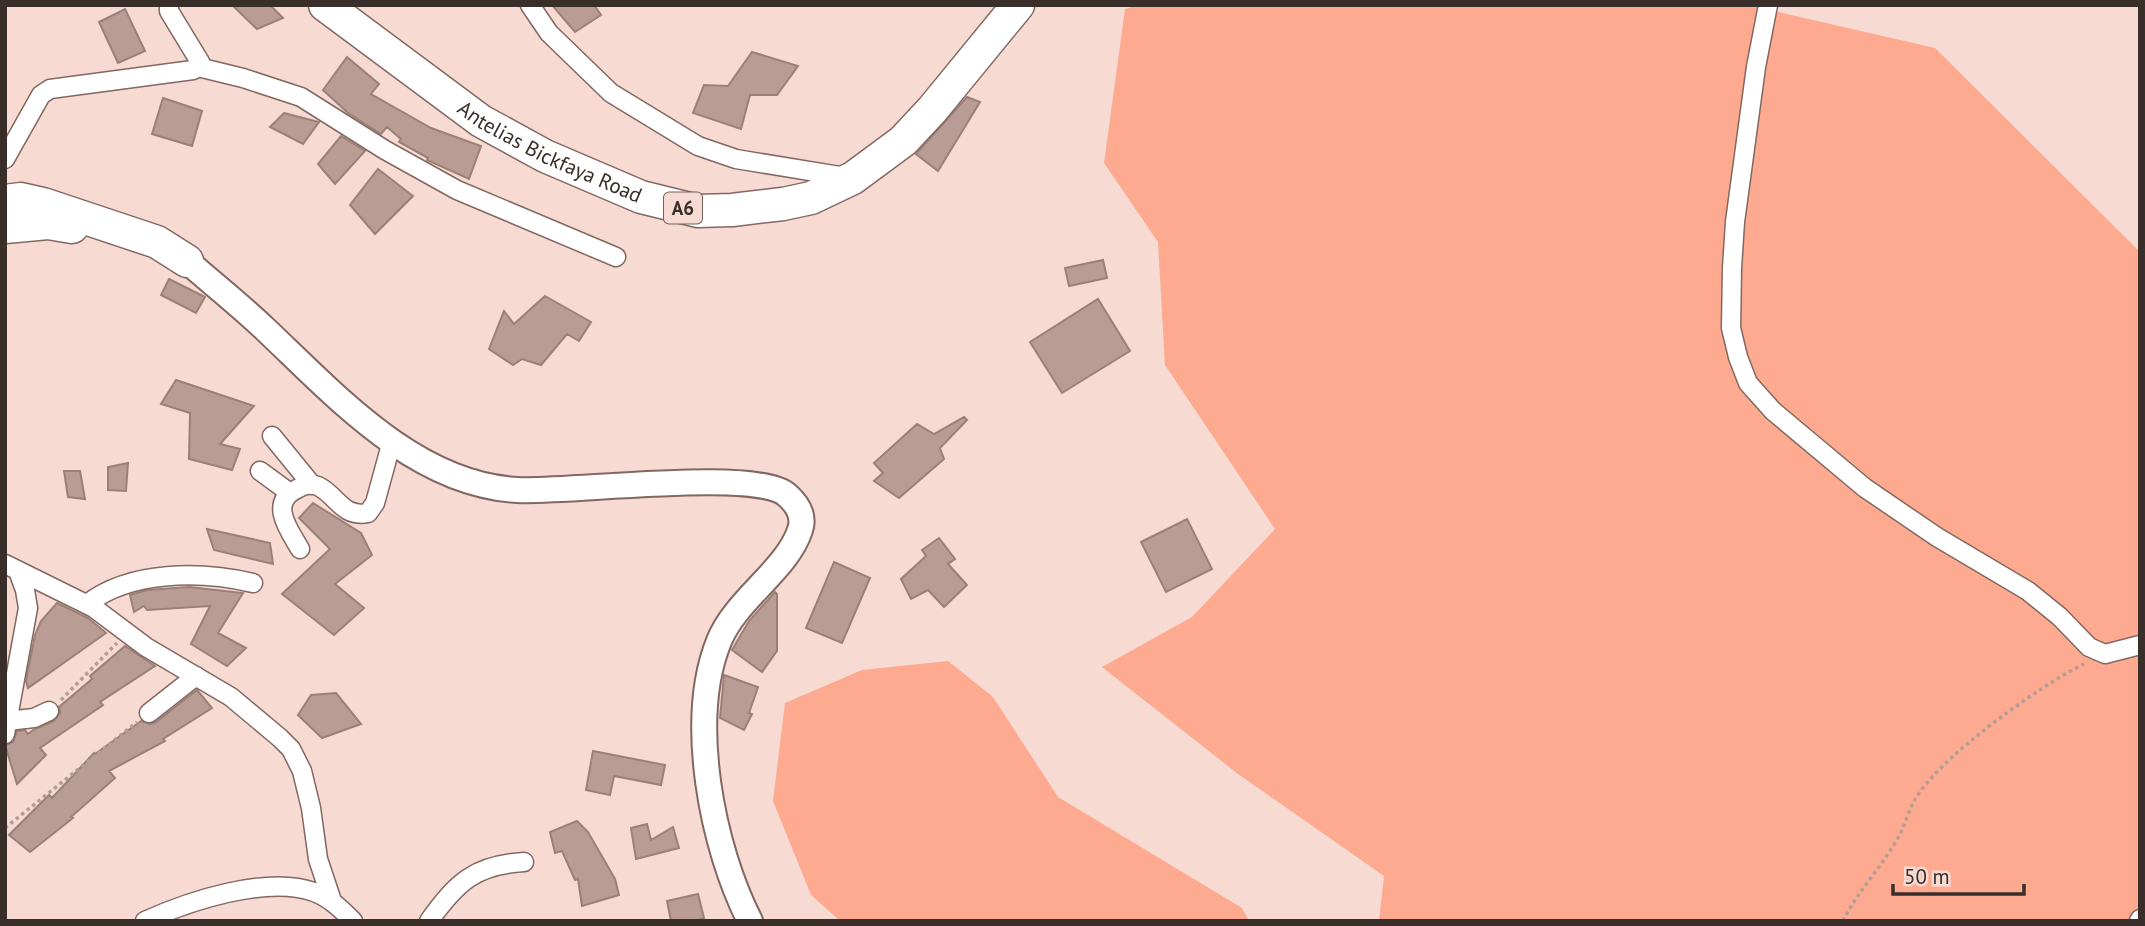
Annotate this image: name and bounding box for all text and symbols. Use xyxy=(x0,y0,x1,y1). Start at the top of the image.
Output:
street label: Antelias Bickfaya Road xyxy=(452,94,646,209)
road number: A6 xyxy=(664,192,702,224)
scale bar xyxy=(1893,852,2024,896)
text: 50 m xyxy=(1904,863,1950,890)

